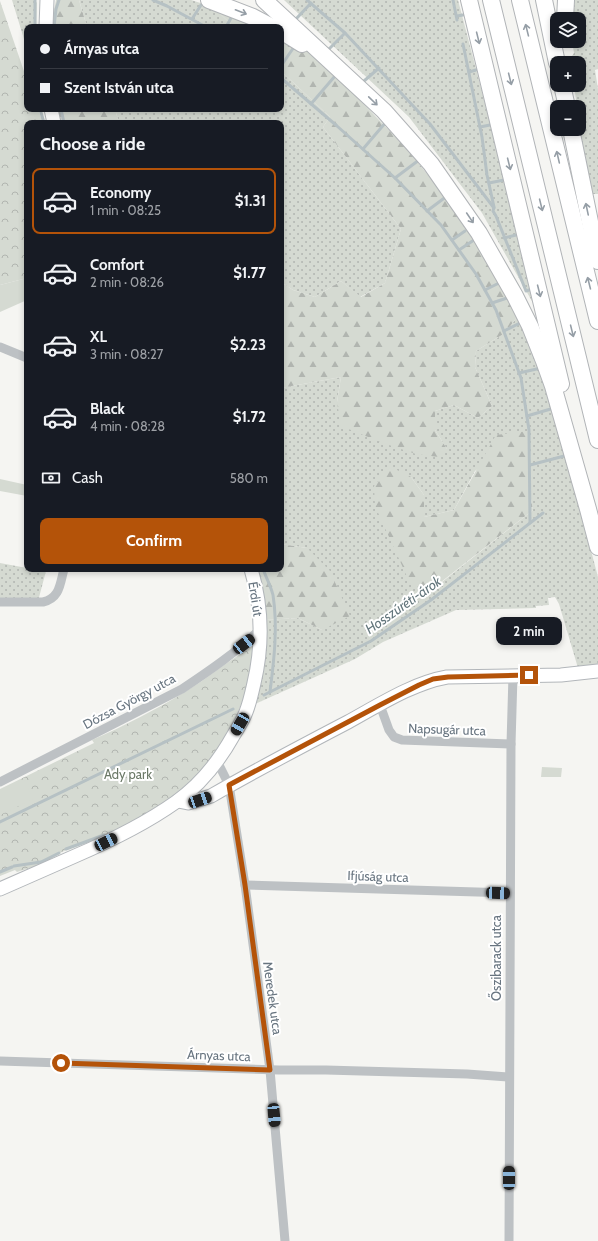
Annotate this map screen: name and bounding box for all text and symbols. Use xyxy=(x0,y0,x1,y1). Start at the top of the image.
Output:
one-way arrow xyxy=(235,9,247,17)
map controls xyxy=(550,12,586,136)
button: layers xyxy=(550,12,586,48)
one-way arrow xyxy=(523,24,530,37)
one-way arrow xyxy=(475,31,483,44)
text: Árnyas utca xyxy=(64,40,139,58)
button: + xyxy=(550,56,586,92)
one-way arrow xyxy=(507,72,515,85)
text: Szent István utca xyxy=(64,79,174,97)
one-way arrow xyxy=(368,96,378,105)
button: − xyxy=(550,100,586,136)
text: Choose a ride xyxy=(40,133,145,155)
one-way arrow xyxy=(554,150,562,163)
one-way arrow xyxy=(506,157,513,170)
icon: car xyxy=(42,183,78,219)
text: Economy xyxy=(90,184,151,202)
text: $1.31 xyxy=(235,192,266,210)
one-way arrow xyxy=(538,198,545,211)
text: 1 min · 08:25 xyxy=(90,202,161,218)
one-way arrow xyxy=(583,203,591,216)
one-way arrow xyxy=(466,213,474,224)
icon: car xyxy=(42,255,78,291)
text: Comfort xyxy=(90,256,144,274)
text: $1.77 xyxy=(233,264,266,282)
text: 2 min · 08:26 xyxy=(90,274,164,290)
one-way arrow xyxy=(584,277,592,290)
one-way arrow xyxy=(536,284,544,297)
one-way arrow xyxy=(569,325,576,338)
icon: car xyxy=(42,327,78,363)
text: XL xyxy=(90,328,107,346)
text: $2.23 xyxy=(230,336,266,354)
text: 3 min · 08:27 xyxy=(90,346,163,362)
icon: car xyxy=(42,399,78,435)
text: Black xyxy=(90,400,125,418)
text: $1.72 xyxy=(233,408,266,426)
text: 4 min · 08:28 xyxy=(90,418,165,434)
icon: cash xyxy=(40,467,62,489)
text: Cash xyxy=(72,469,103,487)
text: 580 m xyxy=(230,470,268,486)
button: Confirm xyxy=(40,518,268,564)
water label: Hosszúréti-árok xyxy=(361,572,445,638)
street label: Érdi út xyxy=(245,580,268,618)
callout: 2 min xyxy=(496,617,562,645)
text: 2 min xyxy=(513,623,545,639)
car xyxy=(231,632,257,656)
route end xyxy=(520,666,538,684)
street label: Dózsa György utca xyxy=(80,670,179,732)
car xyxy=(229,711,251,737)
street label: Napsugár utca xyxy=(408,720,487,738)
park label: Ady park xyxy=(104,766,152,782)
car xyxy=(187,790,213,810)
car xyxy=(93,831,119,853)
street label: Ifjúság utca xyxy=(347,867,410,886)
car xyxy=(486,887,510,899)
street label: Őszibarack utca xyxy=(487,914,504,1001)
street label: Meredek utca xyxy=(260,960,286,1036)
street label: Árnyas utca xyxy=(187,1045,252,1064)
route start xyxy=(52,1054,70,1072)
car xyxy=(267,1103,281,1127)
car xyxy=(503,1166,515,1190)

